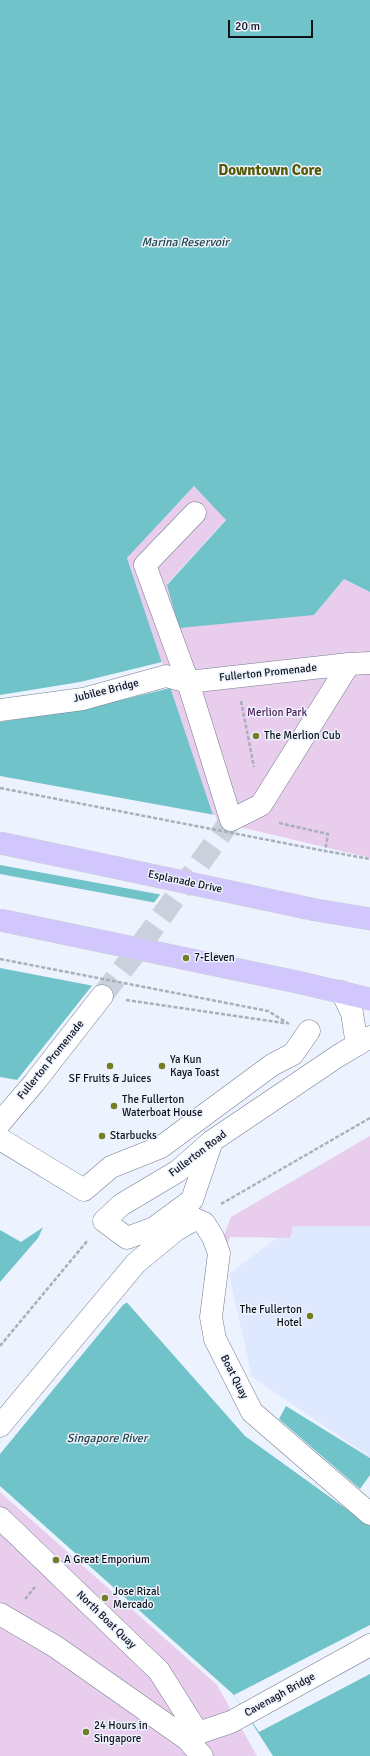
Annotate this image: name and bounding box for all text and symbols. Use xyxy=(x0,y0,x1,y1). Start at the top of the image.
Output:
scale bar xyxy=(230,12,315,38)
text: 20 m xyxy=(235,19,260,34)
district label: Downtown Core xyxy=(218,162,322,180)
water label: Marina Reservoir xyxy=(141,236,229,250)
street label: Fullerton Promenade xyxy=(219,661,317,685)
street label: Jubilee Bridge xyxy=(72,676,140,706)
park label: Merlion Park xyxy=(247,706,307,720)
place label: The Merlion Cub xyxy=(264,729,340,743)
marker: The Merlion Cub xyxy=(251,731,261,741)
street label: Esplanade Drive xyxy=(147,868,223,896)
place label: 7-Eleven xyxy=(194,951,235,965)
marker: 7-Eleven xyxy=(181,953,191,963)
street label: Fullerton Promenade xyxy=(15,1018,87,1102)
place label: Ya Kun Kaya Toast xyxy=(170,1053,219,1079)
marker: SF Fruits & Juices xyxy=(105,1061,115,1071)
marker: Ya Kun Kaya Toast xyxy=(157,1061,167,1071)
place label: SF Fruits & Juices xyxy=(69,1072,151,1086)
place label: The Fullerton Waterboat House xyxy=(122,1093,202,1119)
marker: The Fullerton Waterboat House xyxy=(109,1101,119,1111)
street label: Fullerton Road xyxy=(167,1128,229,1180)
place label: Starbucks xyxy=(110,1129,157,1143)
marker: Starbucks xyxy=(97,1131,107,1141)
place label: The Fullerton Hotel xyxy=(240,1303,302,1329)
marker: The Fullerton Hotel xyxy=(305,1311,315,1321)
street label: Boat Quay xyxy=(217,1353,251,1401)
water label: Singapore River xyxy=(67,1432,147,1446)
place label: A Great Emporium xyxy=(64,1553,150,1567)
marker: A Great Emporium xyxy=(51,1555,61,1565)
place label: Jose Rizal Mercado xyxy=(113,1585,160,1611)
street label: North Boat Quay xyxy=(74,1588,138,1652)
marker: Jose Rizal Mercado xyxy=(100,1593,110,1603)
street label: Cavenagh Bridge xyxy=(242,1670,318,1720)
place label: 24 Hours in Singapore xyxy=(94,1719,148,1745)
marker: 24 Hours in Singapore xyxy=(81,1727,91,1737)

